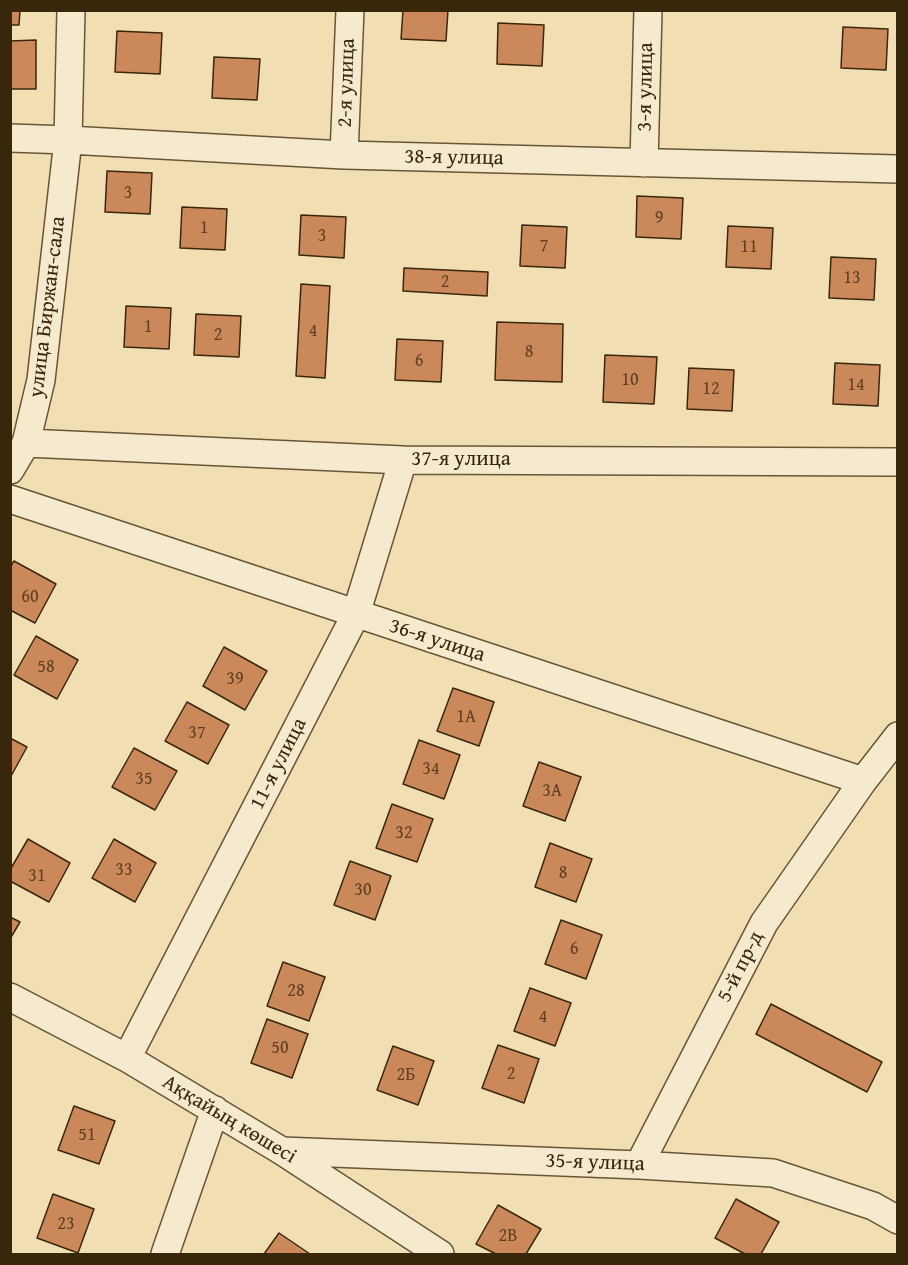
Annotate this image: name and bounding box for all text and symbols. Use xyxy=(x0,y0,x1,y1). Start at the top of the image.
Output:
street label: 2-я улица xyxy=(333,38,361,128)
street label: 3-я улица xyxy=(633,42,659,132)
street label: 38-я улица xyxy=(404,145,504,171)
house number: 3 xyxy=(124,182,132,204)
house number: 9 xyxy=(655,207,663,229)
street label: улица Биржан-сала xyxy=(24,215,72,399)
house number: 1 xyxy=(200,217,208,239)
house number: 3 xyxy=(318,225,326,247)
house number: 7 xyxy=(540,235,548,257)
house number: 11 xyxy=(740,236,758,258)
house number: 13 xyxy=(843,267,861,289)
house number: 2 xyxy=(441,271,449,293)
house number: 1 xyxy=(144,316,152,338)
house number: 4 xyxy=(309,320,317,342)
house number: 2 xyxy=(214,324,222,346)
house number: 8 xyxy=(525,341,533,363)
house number: 6 xyxy=(415,350,423,372)
house number: 10 xyxy=(621,369,639,391)
house number: 14 xyxy=(847,374,865,396)
house number: 12 xyxy=(702,378,720,400)
street label: 37-я улица xyxy=(411,447,511,473)
house number: 60 xyxy=(21,586,39,608)
street label: 36-я улица xyxy=(386,614,488,668)
house number: 58 xyxy=(37,656,55,678)
house number: 39 xyxy=(226,668,244,690)
house number: 1А xyxy=(456,706,476,728)
street label: 11-я улица xyxy=(245,714,313,814)
house number: 37 xyxy=(188,722,206,744)
house number: 34 xyxy=(422,758,440,780)
house number: 35 xyxy=(135,768,153,790)
house number: 3А xyxy=(542,780,562,802)
house number: 32 xyxy=(395,822,413,844)
house number: 33 xyxy=(115,859,133,881)
house number: 8 xyxy=(559,862,567,884)
house number: 31 xyxy=(28,865,46,887)
house number: 30 xyxy=(354,879,372,901)
street label: 5-й пр-д xyxy=(712,927,770,1007)
house number: 6 xyxy=(570,938,578,960)
house number: 28 xyxy=(287,980,305,1002)
house number: 4 xyxy=(539,1006,547,1028)
house number: 50 xyxy=(271,1037,289,1059)
house number: 2 xyxy=(507,1063,515,1085)
house number: 2Б xyxy=(397,1064,415,1086)
street label: Аққайың көшесі xyxy=(157,1070,301,1170)
house number: 51 xyxy=(78,1124,96,1146)
street label: 35-я улица xyxy=(545,1149,645,1177)
house number: 23 xyxy=(57,1213,75,1235)
house number: 2В xyxy=(499,1225,517,1247)

